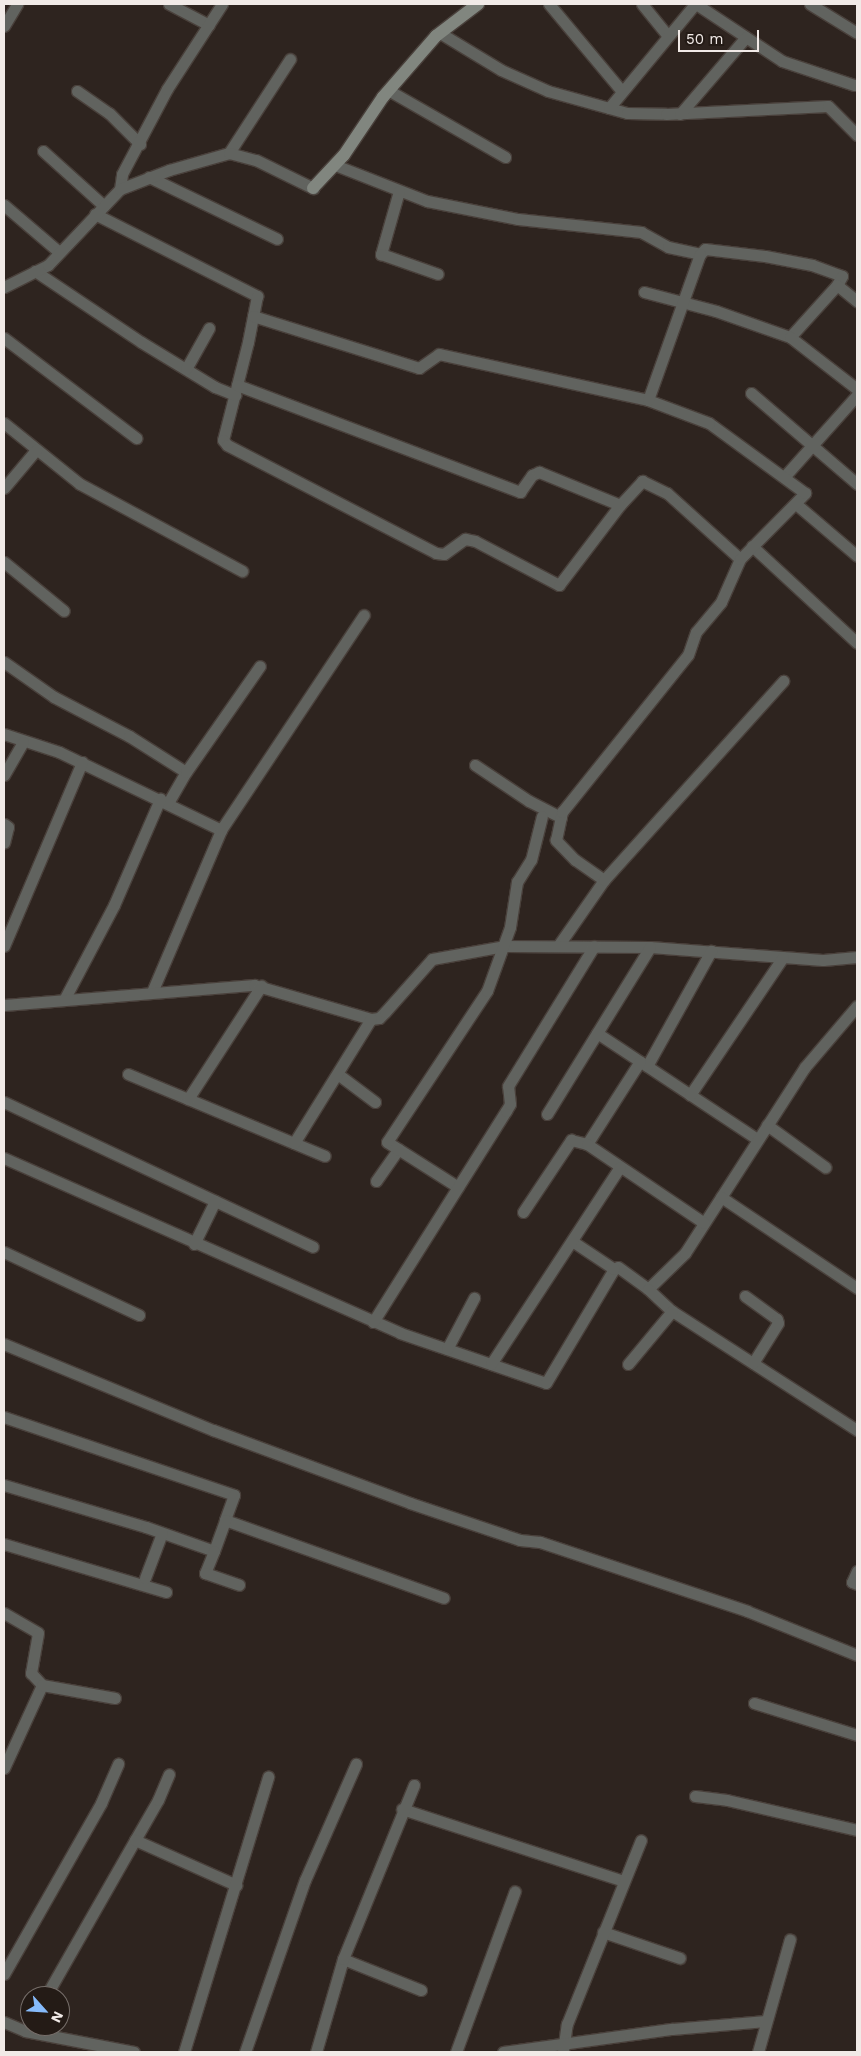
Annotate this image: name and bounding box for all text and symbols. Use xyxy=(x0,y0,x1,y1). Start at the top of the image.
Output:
scale bar xyxy=(681,20,762,52)
text: 50 m xyxy=(686,30,723,48)
north arrow xyxy=(20,1986,70,2036)
text: N xyxy=(48,2009,67,2025)

